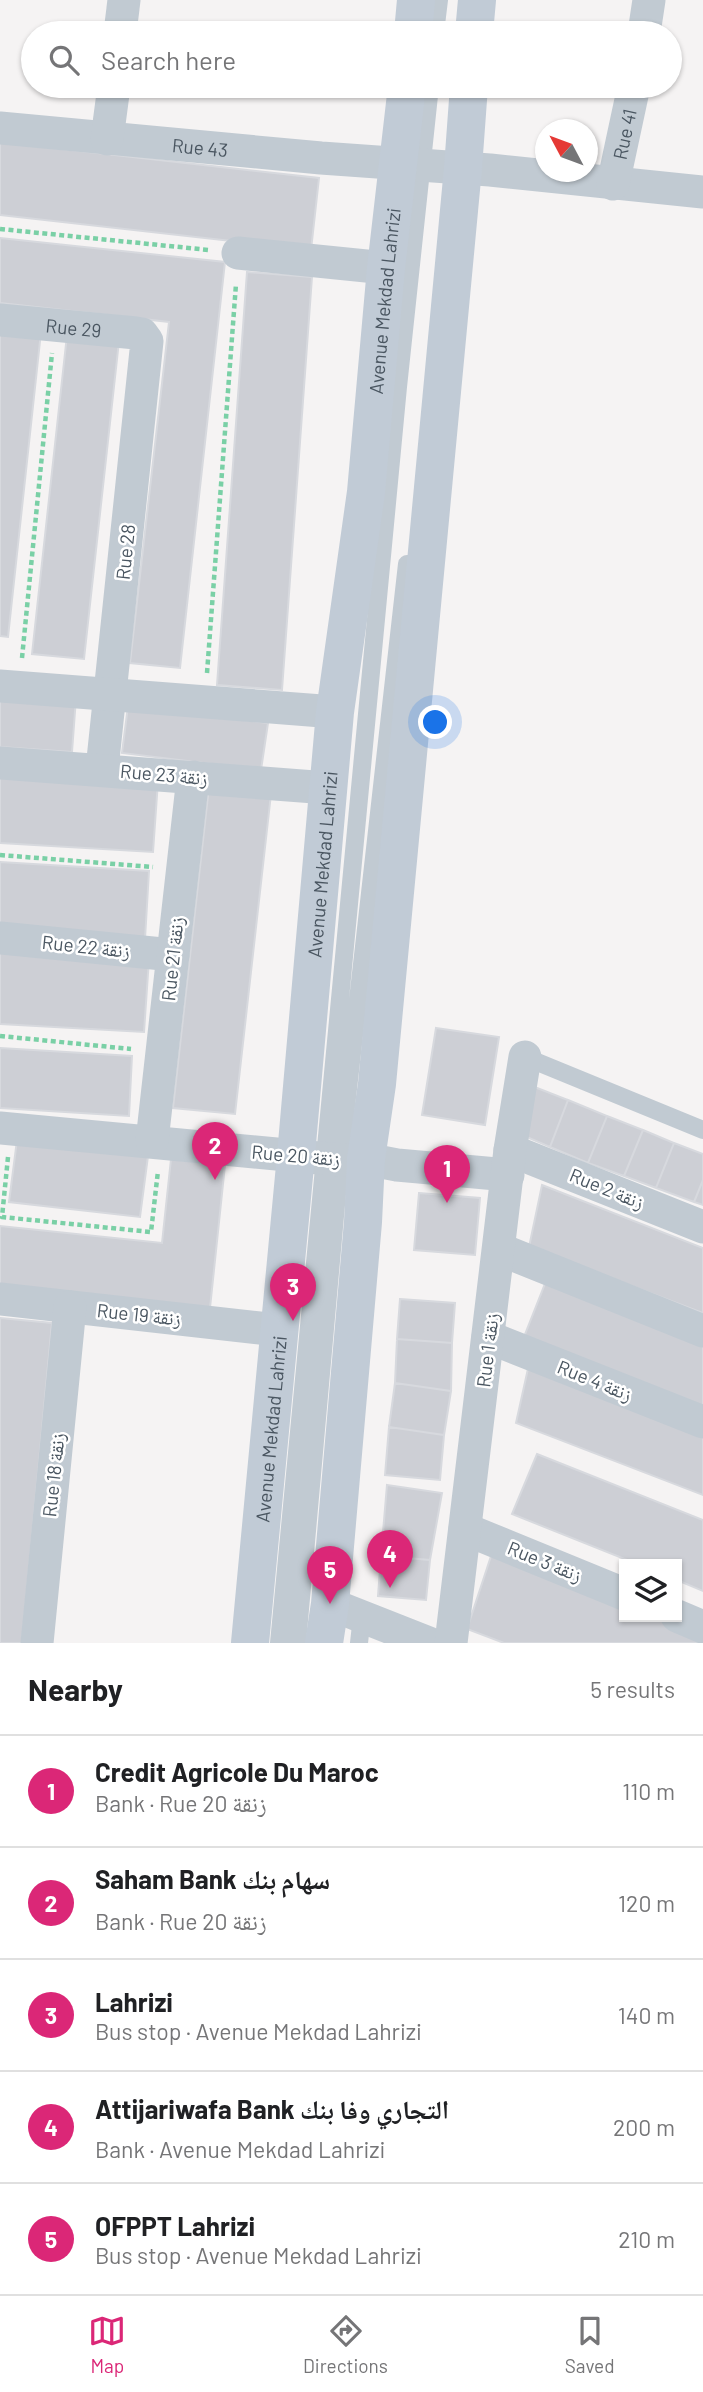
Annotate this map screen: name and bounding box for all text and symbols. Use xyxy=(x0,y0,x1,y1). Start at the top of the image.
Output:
search box xyxy=(21,21,682,98)
icon: search xyxy=(45,41,83,79)
text: Search here xyxy=(101,44,236,75)
street label: Rue 41 xyxy=(607,107,640,162)
north arrow xyxy=(535,119,598,182)
street label: Rue 43 xyxy=(171,133,229,161)
street label: Avenue Mekdad Lahrizi xyxy=(363,206,404,395)
street label: Rue 29 xyxy=(45,313,103,341)
street label: Rue 28 xyxy=(111,523,139,581)
your location xyxy=(418,705,452,739)
street label: Rue 23 زنقة xyxy=(119,759,209,790)
street label: Avenue Mekdad Lahrizi xyxy=(302,770,341,959)
street label: Rue 21 زنقة xyxy=(156,916,189,1002)
street label: Rue 22 زنقة xyxy=(41,930,131,963)
pin: 2 xyxy=(192,1122,238,1180)
street label: Rue 20 زنقة xyxy=(251,1140,341,1171)
pin: 1 xyxy=(424,1145,470,1203)
street label: Rue 2 زنقة xyxy=(566,1163,648,1214)
pin: 3 xyxy=(270,1263,316,1321)
street label: Rue 19 زنقة xyxy=(96,1298,182,1331)
street label: Rue 1 زنقة xyxy=(471,1312,504,1389)
street label: Avenue Mekdad Lahrizi xyxy=(250,1335,290,1523)
street label: Rue 4 زنقة xyxy=(554,1355,636,1406)
street label: Rue 18 زنقة xyxy=(37,1432,70,1518)
pin: 4 xyxy=(367,1530,413,1588)
street label: Rue 3 زنقة xyxy=(504,1536,585,1587)
pin: 5 xyxy=(307,1546,353,1604)
map controls xyxy=(619,1559,682,1622)
button: layers xyxy=(619,1559,682,1622)
text: Nearby xyxy=(28,1671,123,1707)
text: 5 results xyxy=(590,1675,675,1703)
text: Credit Agricole Du Maroc xyxy=(95,1756,379,1787)
text: 1 xyxy=(47,1777,55,1805)
text: 110 m xyxy=(622,1777,675,1805)
text: Bank · Rue 20 زنقة xyxy=(95,1789,267,1817)
text: Saham Bank سهام بنك xyxy=(95,1863,330,1894)
text: 2 xyxy=(45,1889,57,1917)
text: 120 m xyxy=(618,1889,675,1917)
text: Bank · Rue 20 زنقة xyxy=(95,1907,267,1935)
text: Lahrizi xyxy=(95,1986,173,2017)
text: 3 xyxy=(45,2001,57,2029)
text: 140 m xyxy=(618,2001,675,2029)
text: Bus stop · Avenue Mekdad Lahrizi xyxy=(95,2017,422,2045)
text: Attijariwafa Bank التجاري وفا بنك xyxy=(95,2093,449,2124)
text: 4 xyxy=(44,2113,58,2141)
text: 200 m xyxy=(613,2113,675,2141)
text: Bank · Avenue Mekdad Lahrizi xyxy=(95,2135,385,2163)
text: OFPPT Lahrizi xyxy=(95,2210,255,2241)
text: 5 xyxy=(45,2225,57,2253)
text: 210 m xyxy=(618,2225,675,2253)
text: Bus stop · Avenue Mekdad Lahrizi xyxy=(95,2241,422,2269)
tab: Map xyxy=(88,2312,126,2377)
tab: Directions xyxy=(303,2312,388,2377)
tab: Saved xyxy=(565,2312,615,2377)

